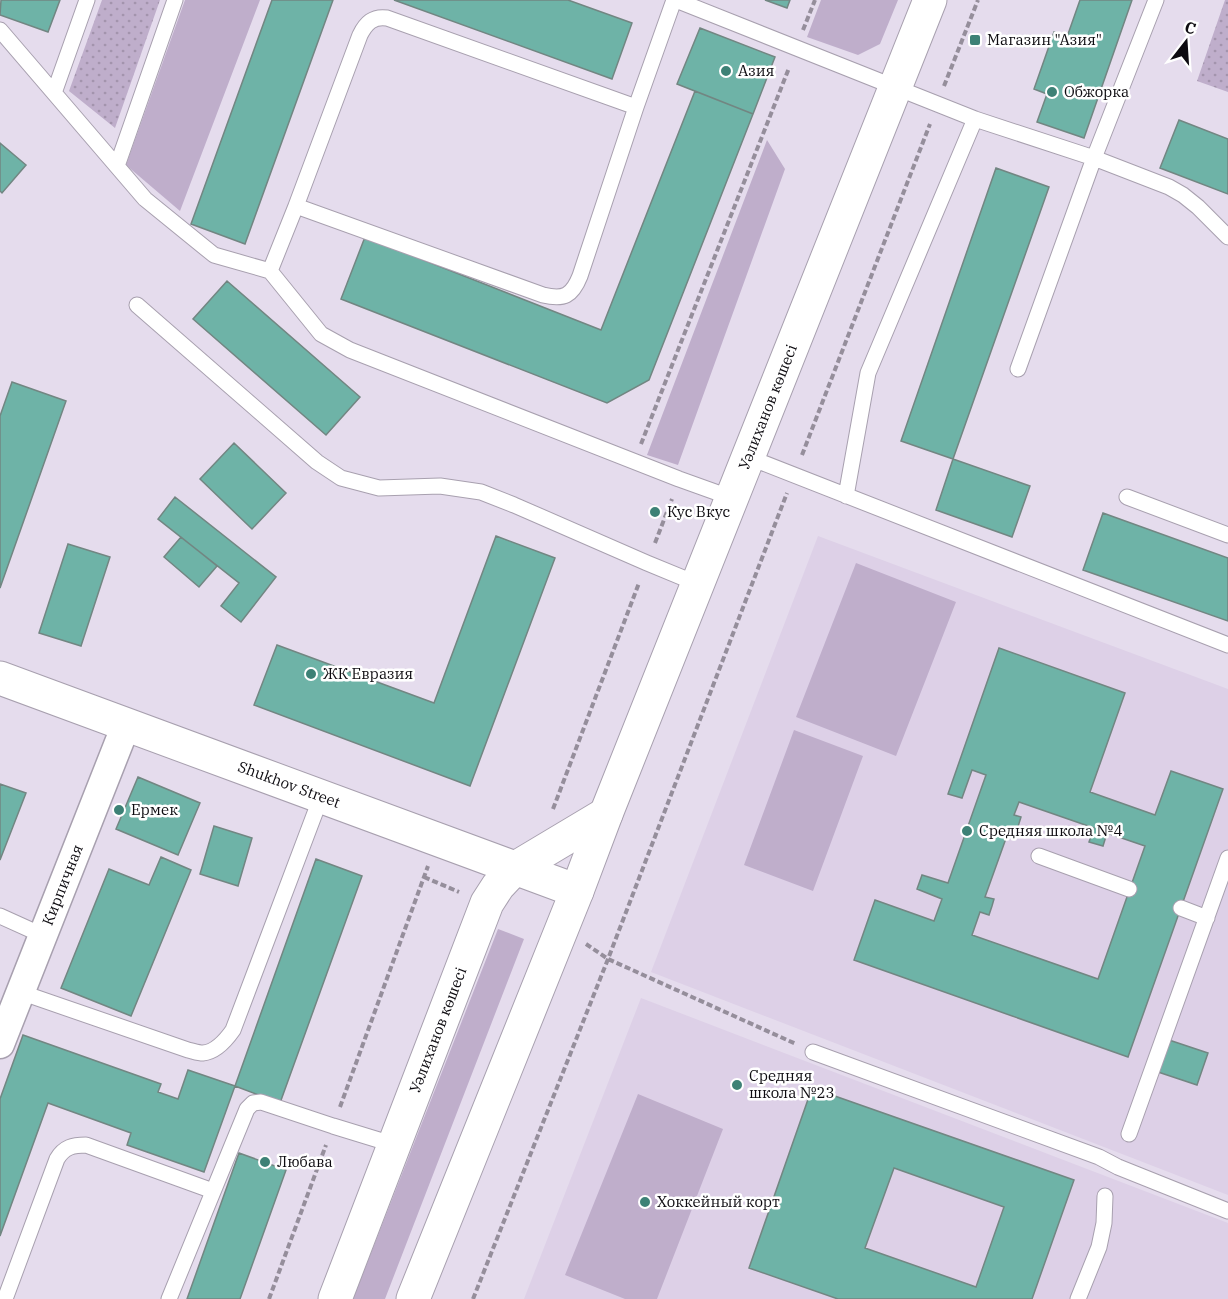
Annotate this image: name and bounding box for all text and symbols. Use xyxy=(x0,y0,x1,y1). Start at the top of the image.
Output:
north arrow xyxy=(1156,12,1216,72)
text: С xyxy=(1182,17,1198,39)
place label: Магазин "Азия" xyxy=(987,30,1102,49)
marker: Магазин "Азия" xyxy=(968,33,982,47)
place label: Азия xyxy=(738,61,774,80)
marker: Азия xyxy=(719,64,733,78)
place label: Обжорка xyxy=(1064,82,1129,101)
marker: Обжорка xyxy=(1045,85,1059,99)
street label: Уәлиханов көшесі xyxy=(734,341,801,472)
place label: Кус Вкус xyxy=(667,502,731,521)
marker: Кус Вкус xyxy=(648,505,662,519)
place label: ЖК Евразия xyxy=(323,664,413,683)
marker: ЖК Евразия xyxy=(304,667,318,681)
street label: Shukhov Street xyxy=(235,757,343,812)
place label: Ермек xyxy=(131,800,178,819)
marker: Ермек xyxy=(112,803,126,817)
place label: Средняя школа №4 xyxy=(979,821,1122,840)
marker: Средняя школа №4 xyxy=(960,824,974,838)
street label: Кирпичная xyxy=(38,842,87,928)
street label: Уәлиханов көшесі xyxy=(405,964,471,1095)
place label: Средняя школа №23 xyxy=(749,1066,835,1102)
marker: Средняя школа №23 xyxy=(730,1078,744,1092)
place label: Любава xyxy=(277,1152,333,1171)
marker: Любава xyxy=(258,1155,272,1169)
place label: Хоккейный корт xyxy=(657,1192,780,1211)
marker: Хоккейный корт xyxy=(638,1195,652,1209)

